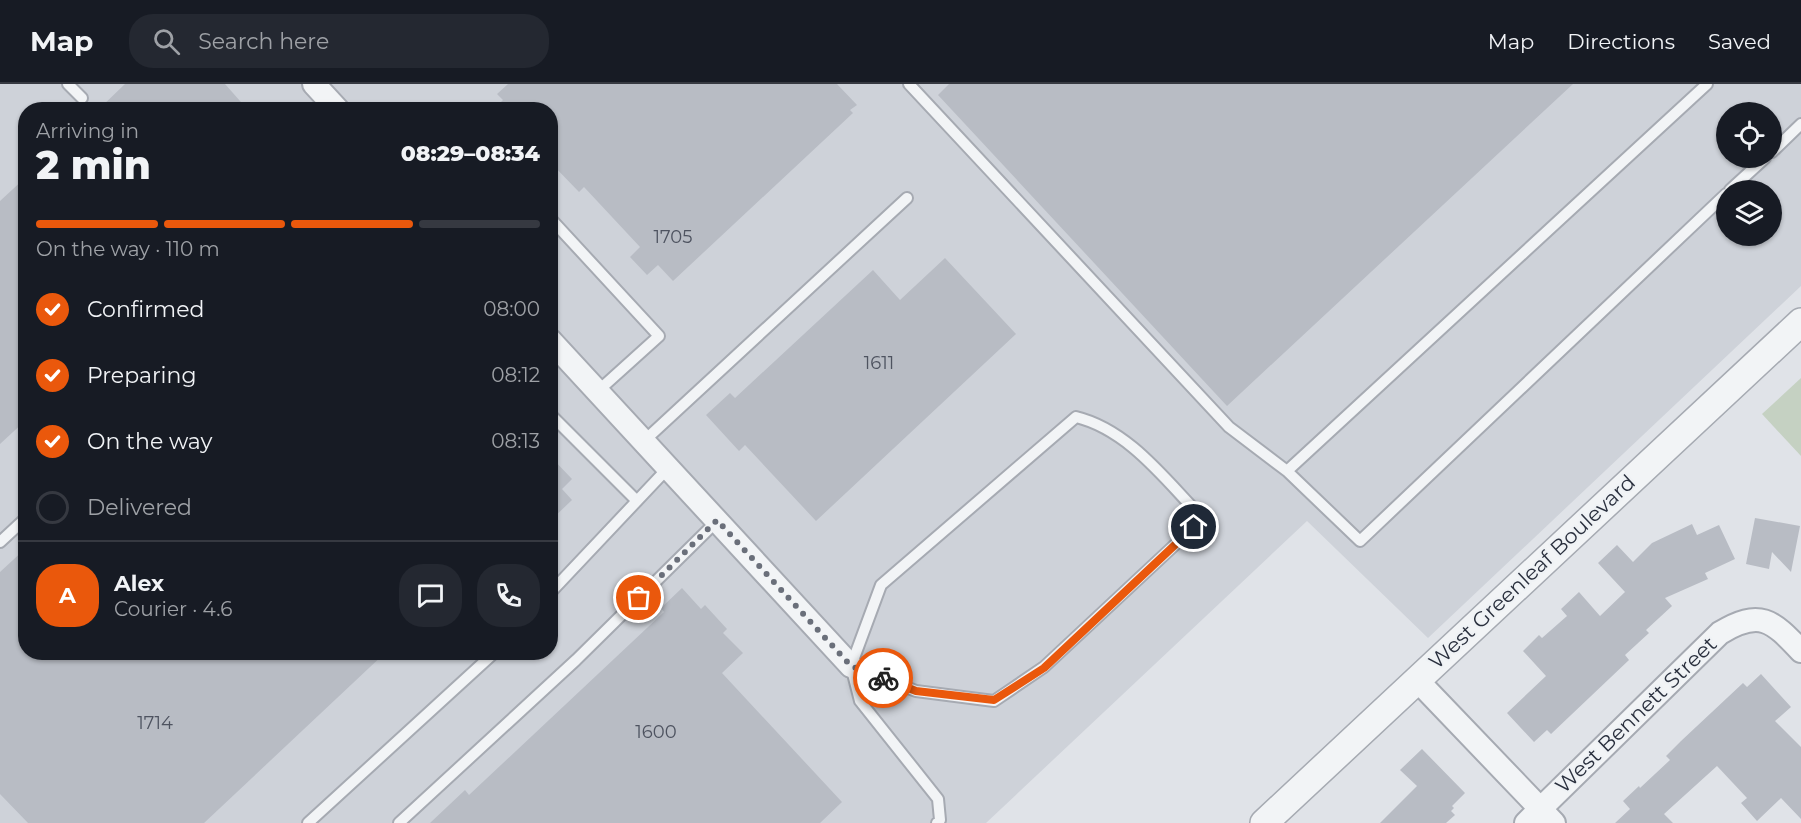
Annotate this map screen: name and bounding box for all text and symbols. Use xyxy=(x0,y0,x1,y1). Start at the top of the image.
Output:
search box xyxy=(129,14,549,68)
text: Map xyxy=(30,24,93,58)
icon: search xyxy=(150,25,183,58)
text: Search here xyxy=(198,28,329,55)
text: Map xyxy=(1488,29,1534,54)
text: Directions xyxy=(1567,29,1675,54)
text: Saved xyxy=(1708,29,1771,54)
map controls xyxy=(1716,102,1782,246)
button: locate xyxy=(1716,102,1782,168)
text: Arriving in xyxy=(36,119,139,143)
text: 08:29–08:34 xyxy=(401,140,540,167)
text: 2 min xyxy=(36,141,151,189)
button: layers xyxy=(1716,180,1782,246)
house number: 1705 xyxy=(654,226,692,248)
text: On the way · 110 m xyxy=(36,237,220,261)
icon: check xyxy=(36,293,69,326)
text: Confirmed xyxy=(87,296,204,323)
text: 08:00 xyxy=(483,297,540,321)
house number: 1611 xyxy=(864,352,894,374)
icon: check xyxy=(36,359,69,392)
text: Preparing xyxy=(87,362,196,389)
text: 08:12 xyxy=(491,363,540,387)
icon: check xyxy=(36,425,69,458)
text: On the way xyxy=(87,428,212,455)
text: 08:13 xyxy=(491,429,540,453)
street label: West Greenleaf Boulevard xyxy=(1423,469,1640,674)
text: Delivered xyxy=(87,494,192,521)
pin xyxy=(1168,501,1219,552)
icon: home xyxy=(1177,510,1210,543)
button: chat xyxy=(399,564,462,627)
button: phone xyxy=(477,564,540,627)
text: Alex xyxy=(114,570,164,597)
pin xyxy=(613,572,664,623)
icon: bag xyxy=(622,581,655,614)
text: A xyxy=(59,582,76,609)
text: Courier · 4.6 xyxy=(114,597,232,621)
street label: West Bennett Street xyxy=(1550,631,1721,798)
courier xyxy=(853,648,913,708)
icon: bike xyxy=(867,662,900,695)
house number: 1714 xyxy=(137,712,173,734)
house number: 1600 xyxy=(635,721,677,743)

